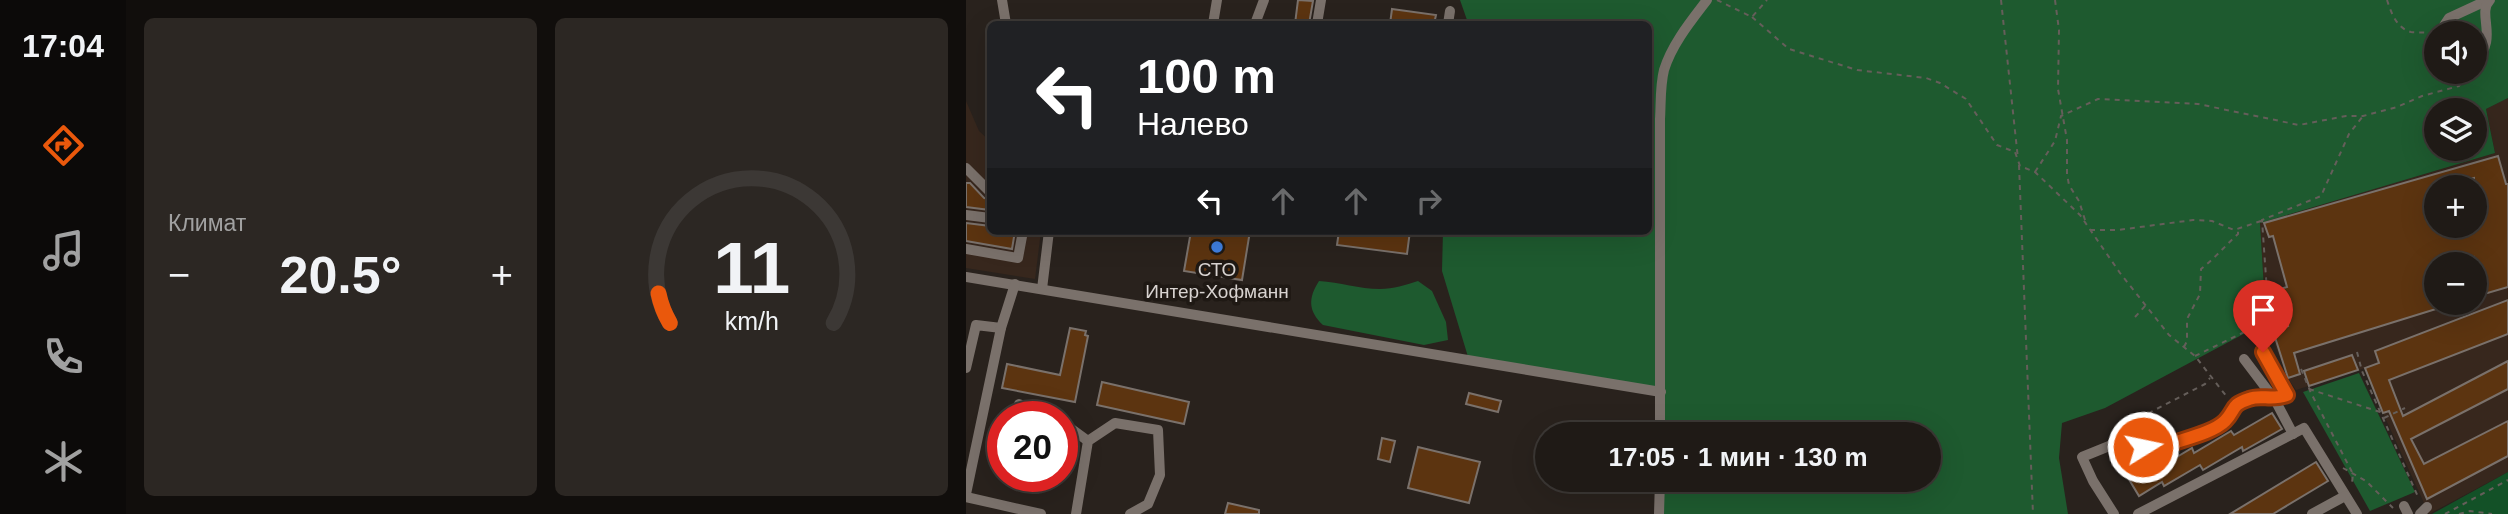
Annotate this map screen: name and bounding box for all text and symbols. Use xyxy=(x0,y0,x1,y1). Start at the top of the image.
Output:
map controls xyxy=(2424,21,2487,315)
button: sound xyxy=(2424,21,2487,84)
text: 17:04 xyxy=(22,28,104,64)
icon: left xyxy=(1022,49,1113,140)
text: 100 m xyxy=(1137,49,1276,103)
button: layers xyxy=(2424,98,2487,161)
text: Налево xyxy=(1137,106,1249,142)
icon: directions xyxy=(39,121,88,170)
button: + xyxy=(2424,175,2487,238)
icon: left xyxy=(1191,182,1229,220)
icon: ahead xyxy=(1264,182,1302,220)
icon: ahead xyxy=(1337,182,1375,220)
icon: right xyxy=(1410,182,1448,220)
text: Климат xyxy=(168,210,246,236)
icon: music xyxy=(39,226,88,275)
text: 11 xyxy=(713,227,790,308)
marker: СТО Интер-Хофманн xyxy=(1209,239,1225,255)
text: 20.5° xyxy=(279,246,402,304)
button: − xyxy=(2424,252,2487,315)
text: − xyxy=(168,254,190,296)
text: + xyxy=(491,254,513,296)
place label: СТО Интер-Хофманн xyxy=(1145,259,1289,302)
pin xyxy=(2233,280,2293,352)
icon: arrive xyxy=(2244,291,2282,329)
text: km/h xyxy=(724,307,779,335)
icon: phone xyxy=(39,332,88,381)
speed limit sign: 20 xyxy=(987,401,1078,492)
position arrow xyxy=(2106,410,2180,484)
icon: climate xyxy=(39,437,88,486)
text: 17:05 · 1 мин · 130 m xyxy=(1608,442,1868,472)

